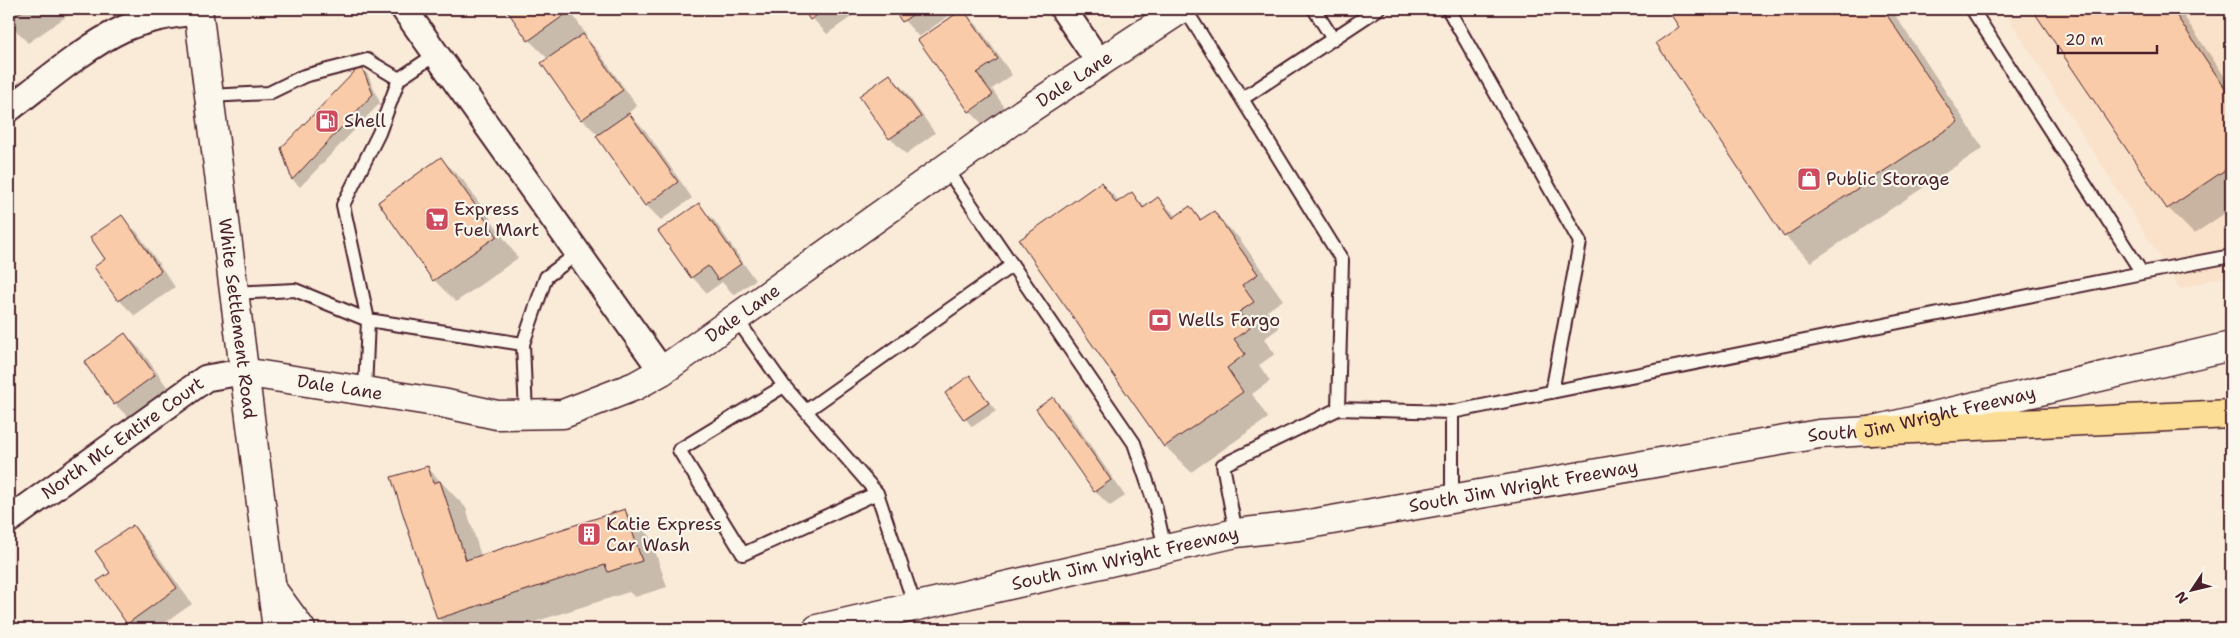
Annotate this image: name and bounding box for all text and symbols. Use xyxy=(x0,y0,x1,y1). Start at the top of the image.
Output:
scale bar xyxy=(2058,22,2156,54)
text: 20 m xyxy=(2065,30,2104,50)
street label: Dale Lane xyxy=(1032,45,1117,113)
fuel station icon: Shell xyxy=(314,108,340,134)
place label: Shell xyxy=(344,109,386,133)
shop icon: Public Storage xyxy=(1796,166,1822,192)
place label: Public Storage xyxy=(1826,167,1950,191)
place label: Express Fuel Mart xyxy=(454,197,539,242)
supermarket icon: Express Fuel Mart xyxy=(424,206,450,232)
street label: White Settlement Road xyxy=(213,217,262,420)
street label: Dale Lane xyxy=(701,278,785,348)
bank icon: Wells Fargo xyxy=(1147,307,1173,333)
place label: Wells Fargo xyxy=(1178,308,1280,332)
street label: Dale Lane xyxy=(295,369,384,406)
street label: North Mc Entire Court xyxy=(36,371,209,505)
street label: South Jim Wright Freeway xyxy=(1806,380,2038,448)
street label: South Jim Wright Freeway xyxy=(1407,454,1640,518)
place label: Katie Express Car Wash xyxy=(606,512,722,557)
building icon: Katie Express Car Wash xyxy=(576,521,602,547)
street label: South Jim Wright Freeway xyxy=(1009,521,1241,596)
north arrow xyxy=(2168,566,2218,616)
text: N xyxy=(2171,588,2192,607)

